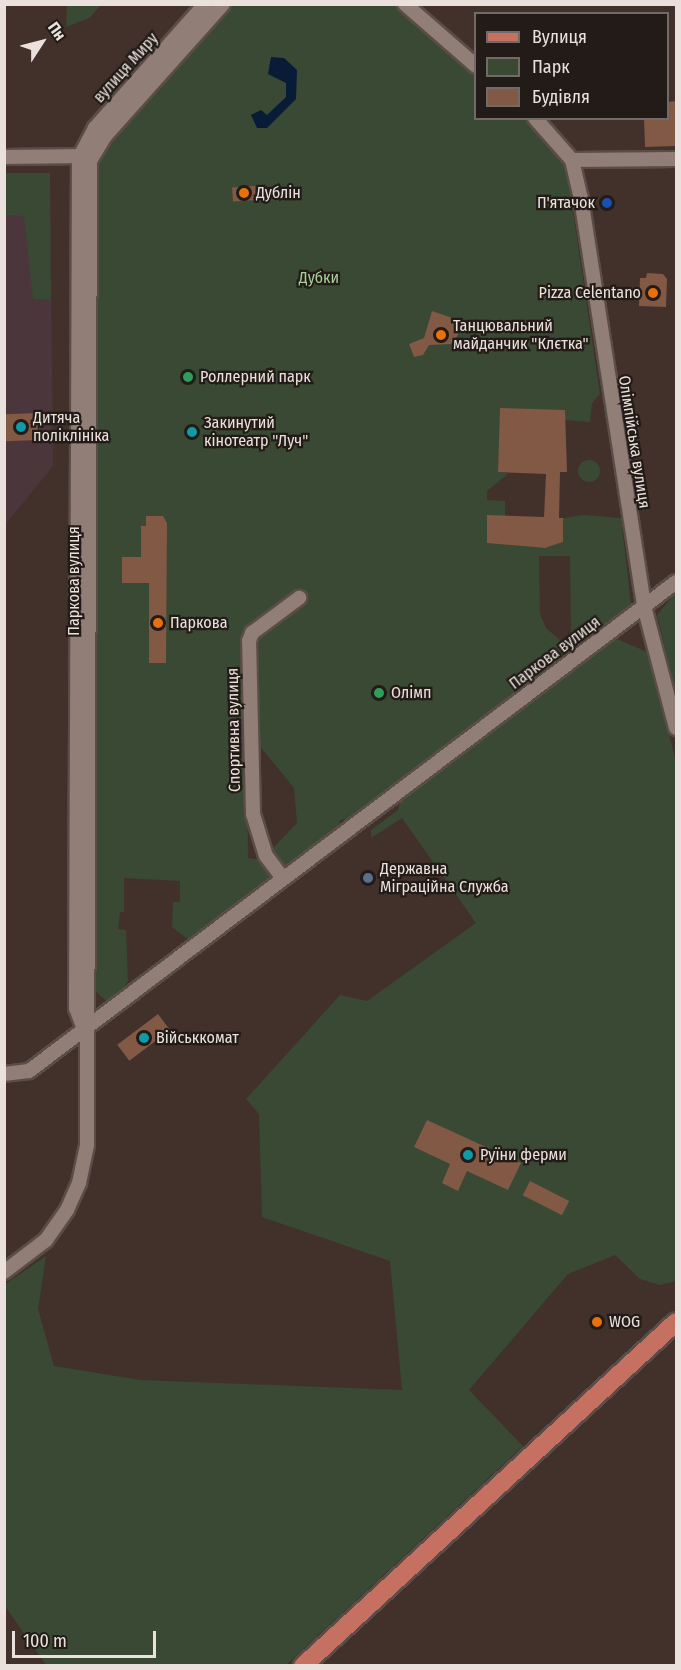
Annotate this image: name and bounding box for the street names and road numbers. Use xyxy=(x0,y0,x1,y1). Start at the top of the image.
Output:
street label: вулиця Миру xyxy=(90,29,162,107)
street label: Олімпійська вулиця xyxy=(614,374,654,510)
street label: Паркова вулиця xyxy=(64,526,84,636)
street label: Паркова вулиця xyxy=(506,612,604,694)
street label: Спортивна вулиця xyxy=(223,668,245,792)

